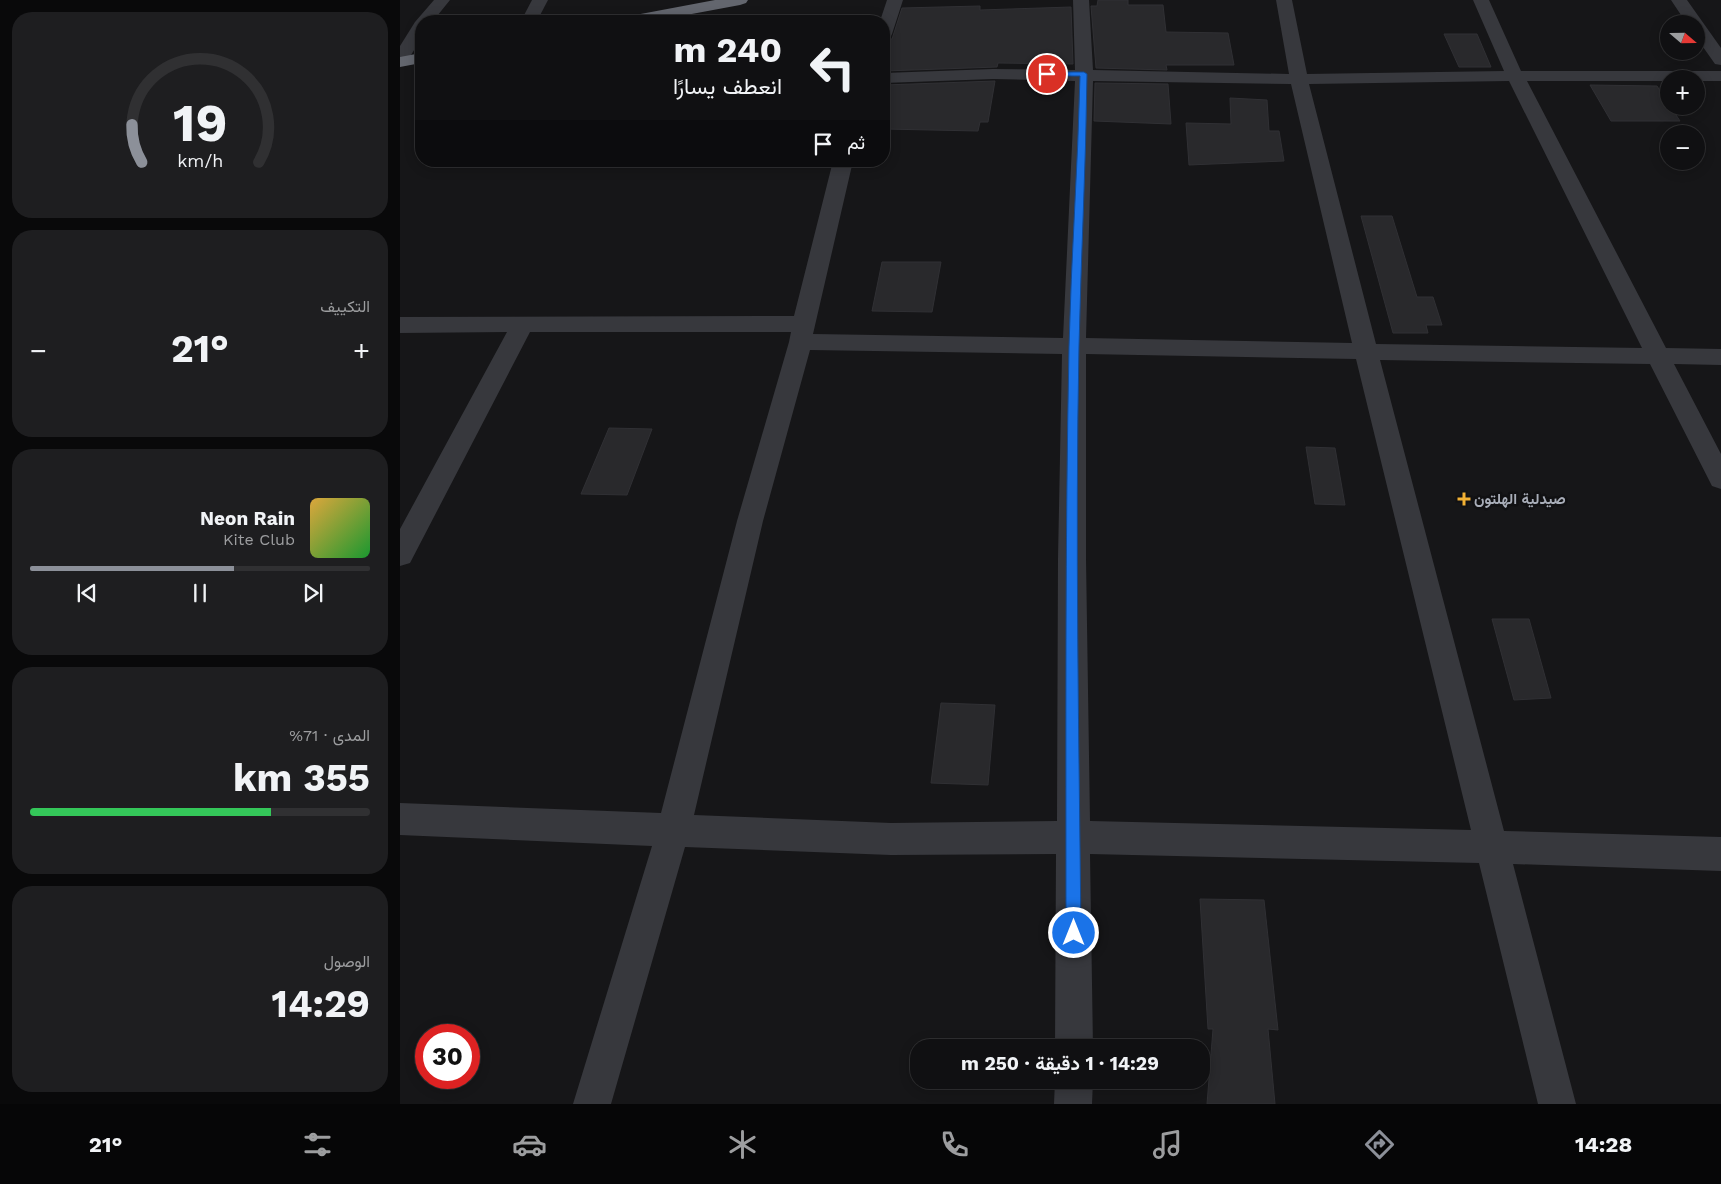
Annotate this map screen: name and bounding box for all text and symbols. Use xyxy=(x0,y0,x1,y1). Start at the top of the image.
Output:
north arrow xyxy=(1660,15,1705,60)
map controls xyxy=(1660,15,1705,170)
text: 240 m xyxy=(673,29,782,71)
icon: left xyxy=(800,35,865,100)
pin xyxy=(1026,53,1068,95)
icon: arrive xyxy=(1033,60,1061,88)
button: + xyxy=(1660,70,1705,115)
text: انعطف يسارًا xyxy=(673,74,782,99)
text: 19 xyxy=(173,93,227,154)
button: − xyxy=(1660,125,1705,170)
icon: arrive xyxy=(809,130,837,158)
text: ثم xyxy=(847,131,865,154)
text: km/h xyxy=(177,150,223,171)
text: التكييف xyxy=(320,297,370,316)
text: 21° xyxy=(171,327,229,371)
text: − xyxy=(30,334,47,367)
text: + xyxy=(353,334,370,367)
place label: صيدلية الهلتون xyxy=(1474,490,1566,508)
marker: صيدلية الهلتون xyxy=(1458,493,1470,505)
text: Neon Rain xyxy=(200,507,295,530)
text: Kite Club xyxy=(223,530,295,549)
icon: previous xyxy=(73,579,101,607)
icon: pause xyxy=(186,579,214,607)
icon: next xyxy=(299,579,327,607)
text: المدى · 71% xyxy=(289,726,370,745)
text: 355 km xyxy=(233,756,370,800)
position arrow xyxy=(1047,906,1099,958)
text: الوصول xyxy=(324,952,370,971)
text: 14:29 xyxy=(272,982,370,1026)
speed limit sign: 30 xyxy=(415,1024,480,1089)
text: 14:29 · 1 دقيقة · 250 m xyxy=(961,1052,1159,1075)
icon: filters xyxy=(300,1127,335,1162)
icon: car xyxy=(512,1127,547,1162)
icon: climate xyxy=(725,1127,760,1162)
icon: phone xyxy=(937,1127,972,1162)
icon: music xyxy=(1150,1127,1185,1162)
icon: directions xyxy=(1362,1127,1397,1162)
text: 21° xyxy=(89,1132,122,1157)
text: 14:28 xyxy=(1575,1132,1632,1157)

